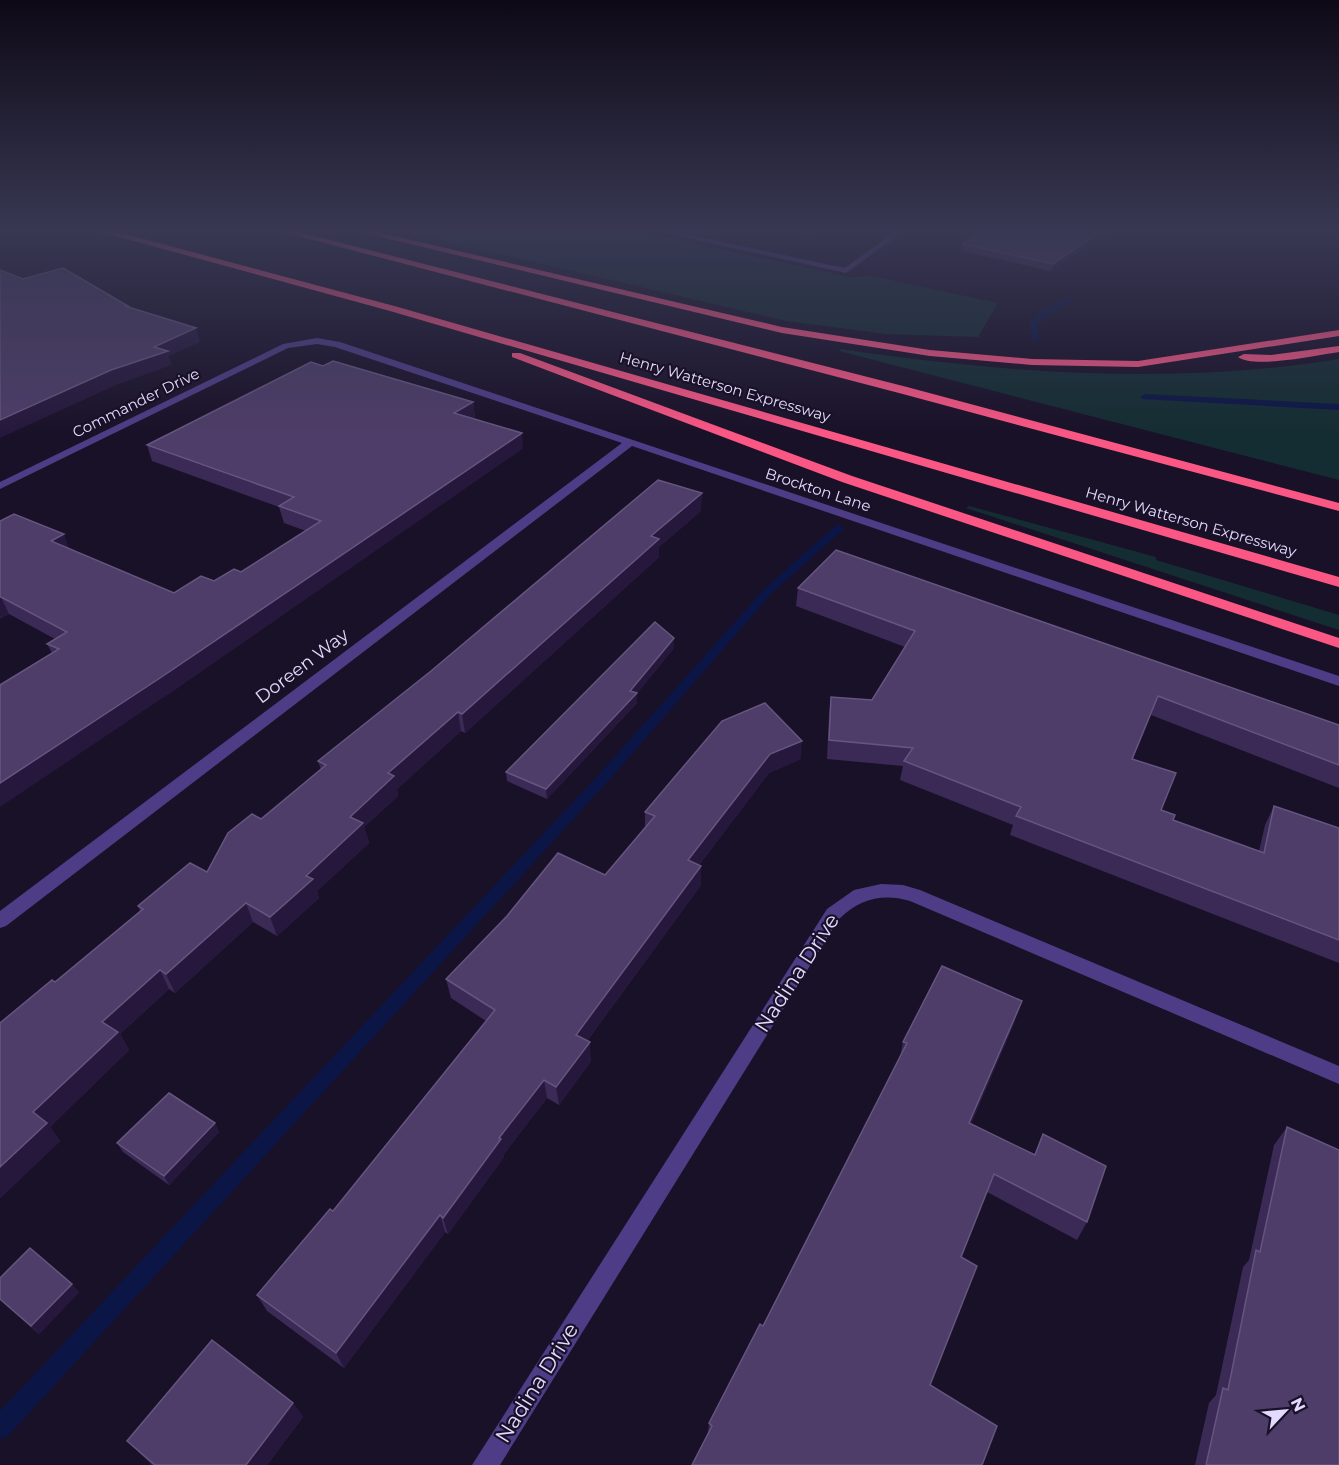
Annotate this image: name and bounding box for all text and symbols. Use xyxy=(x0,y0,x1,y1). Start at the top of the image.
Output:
street label: Henry Watterson Expressway xyxy=(617,347,834,426)
street label: Commander Drive xyxy=(69,364,202,442)
street label: Brockton Lane xyxy=(763,463,873,516)
street label: Henry Watterson Expressway xyxy=(1083,482,1300,561)
street label: Doreen Way xyxy=(251,624,353,708)
street label: Nadina Drive xyxy=(749,909,844,1037)
street label: Nadina Drive xyxy=(490,1318,583,1447)
north arrow xyxy=(1255,1381,1315,1441)
text: N xyxy=(1287,1395,1309,1415)

